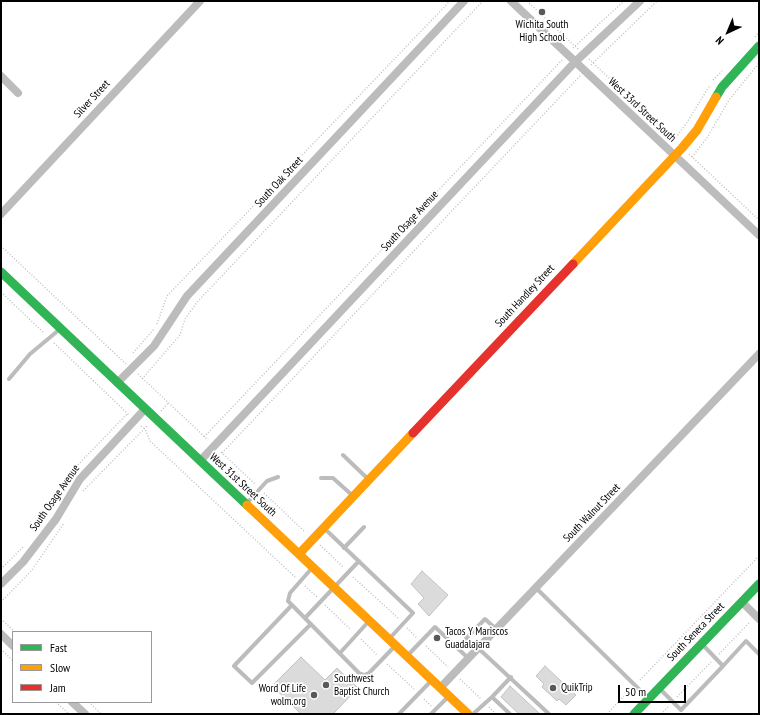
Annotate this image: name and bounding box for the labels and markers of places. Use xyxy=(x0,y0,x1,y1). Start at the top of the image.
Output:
marker: Wichita South High School xyxy=(537,7,547,17)
place label: Wichita South High School xyxy=(516,18,568,44)
place label: Tacos Y Mariscos Guadalajara xyxy=(445,625,508,651)
marker: Tacos Y Mariscos Guadalajara xyxy=(432,633,442,643)
place label: Southwest Baptist Church xyxy=(334,672,389,698)
marker: Southwest Baptist Church xyxy=(321,680,331,690)
place label: QuikTrip xyxy=(561,681,593,695)
place label: Word Of Life wolm.org xyxy=(259,682,306,708)
marker: QuikTrip xyxy=(548,683,558,693)
marker: Word Of Life wolm.org xyxy=(309,690,319,700)

